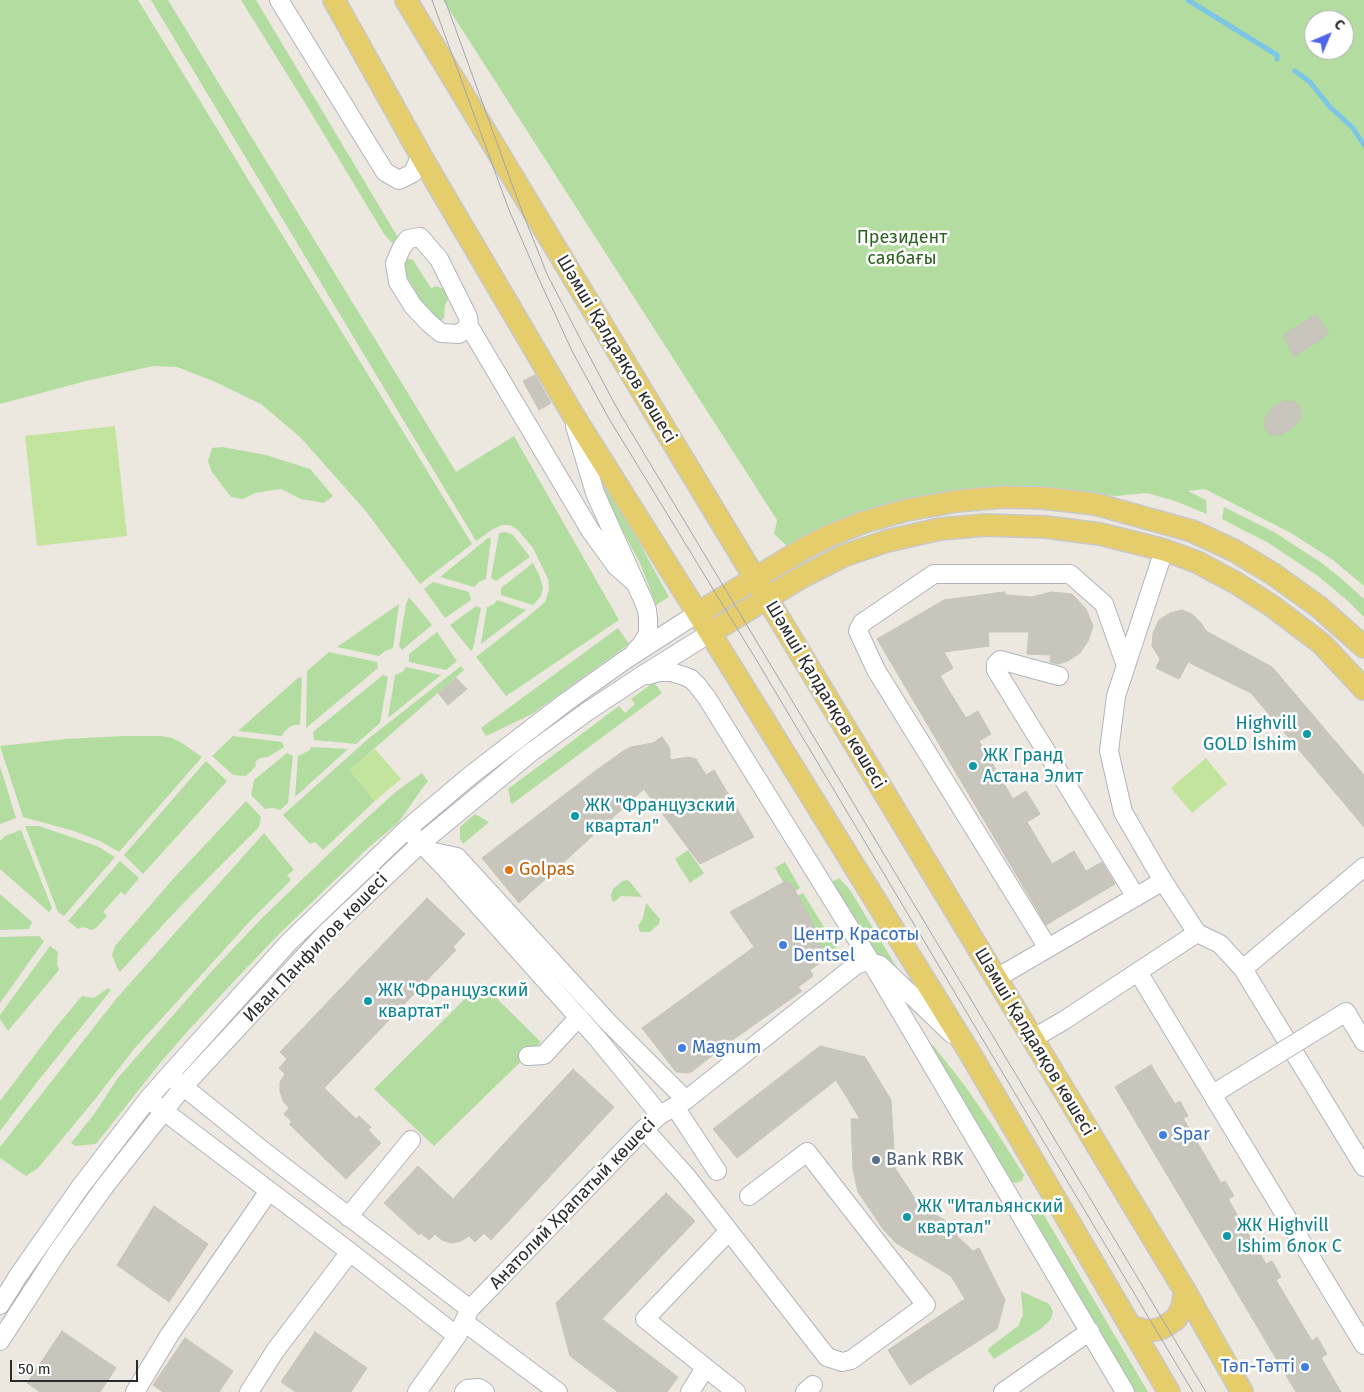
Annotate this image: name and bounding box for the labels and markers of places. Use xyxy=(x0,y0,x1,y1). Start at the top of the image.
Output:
place label: Highvill GOLD Ishim xyxy=(1203,713,1297,756)
marker: Highvill GOLD Ishim xyxy=(1301,728,1313,740)
place label: ЖК Гранд Астана Элит xyxy=(983,745,1083,788)
marker: ЖК Гранд Астана Элит xyxy=(967,760,979,772)
place label: ЖК "Французский квартал" xyxy=(585,795,736,838)
marker: ЖК "Французский квартал" xyxy=(569,810,581,822)
place label: Golpas xyxy=(519,859,575,881)
marker: Golpas xyxy=(503,864,515,876)
place label: Центр Красоты Dentsel xyxy=(793,924,920,966)
marker: Центр Красоты Dentsel xyxy=(777,939,789,951)
place label: ЖК "Французский квартат" xyxy=(378,980,529,1022)
marker: ЖК "Французский квартат" xyxy=(362,995,374,1007)
place label: Magnum xyxy=(692,1037,761,1059)
marker: Magnum xyxy=(676,1042,688,1054)
place label: Spar xyxy=(1173,1124,1210,1146)
marker: Spar xyxy=(1157,1129,1169,1141)
place label: Bank RBK xyxy=(886,1149,964,1171)
marker: Bank RBK xyxy=(870,1154,882,1166)
place label: ЖК "Итальянский квартал" xyxy=(917,1196,1064,1238)
marker: ЖК "Итальянский квартал" xyxy=(901,1211,913,1223)
place label: ЖК Highvill Ishim блок C xyxy=(1237,1215,1342,1258)
marker: ЖК Highvill Ishim блок C xyxy=(1221,1230,1233,1242)
place label: Тәп-Тәтті xyxy=(1220,1356,1295,1378)
marker: Тәп-Тәтті xyxy=(1299,1361,1311,1373)

